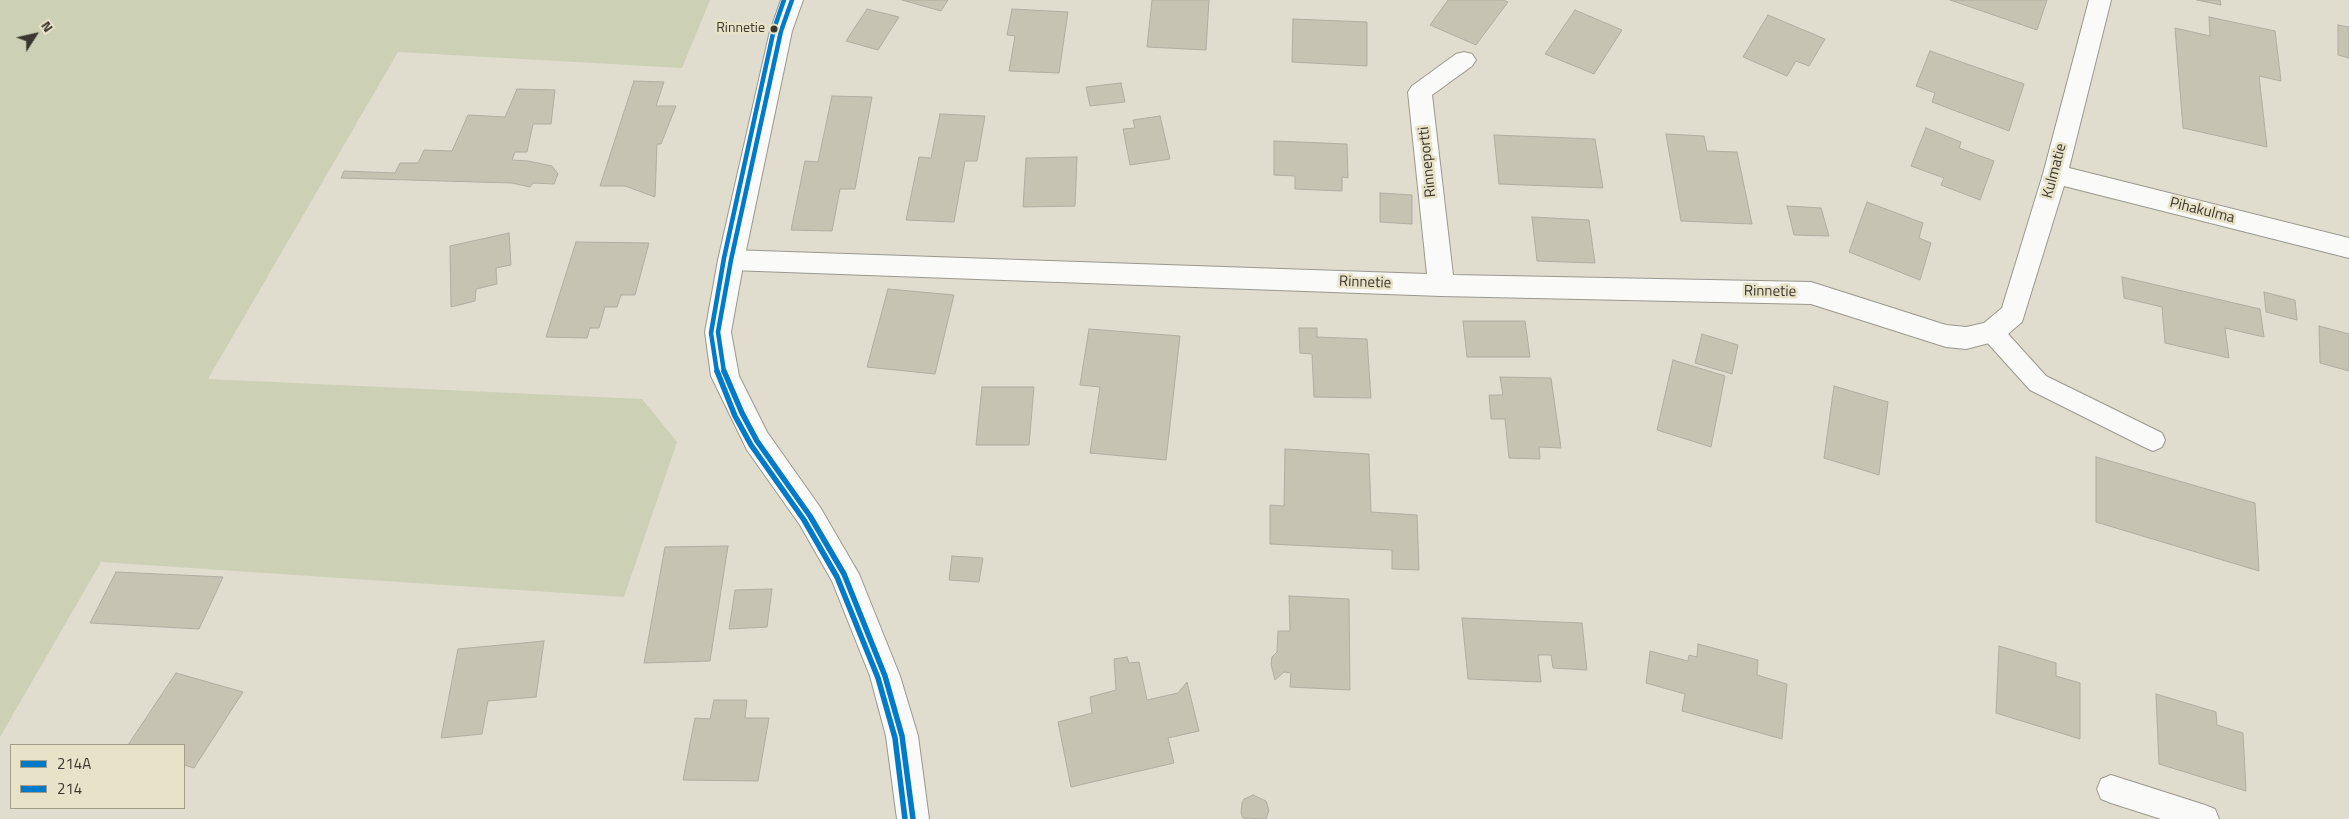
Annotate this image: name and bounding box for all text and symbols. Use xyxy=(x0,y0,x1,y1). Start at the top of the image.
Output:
north arrow xyxy=(10,10,60,60)
text: N xyxy=(36,16,59,36)
place label: Rinnetie xyxy=(716,21,765,37)
marker: Rinnetie xyxy=(769,24,779,34)
street label: Rinneportti xyxy=(1415,126,1441,198)
street label: Kulmatie xyxy=(2039,142,2071,200)
street label: Pihakulma xyxy=(2168,194,2236,228)
street label: Rinnetie xyxy=(1339,273,1391,293)
street label: Rinnetie xyxy=(1744,283,1796,301)
legend xyxy=(10,744,185,809)
text: 214A xyxy=(57,752,91,775)
text: 214 xyxy=(57,777,82,800)

